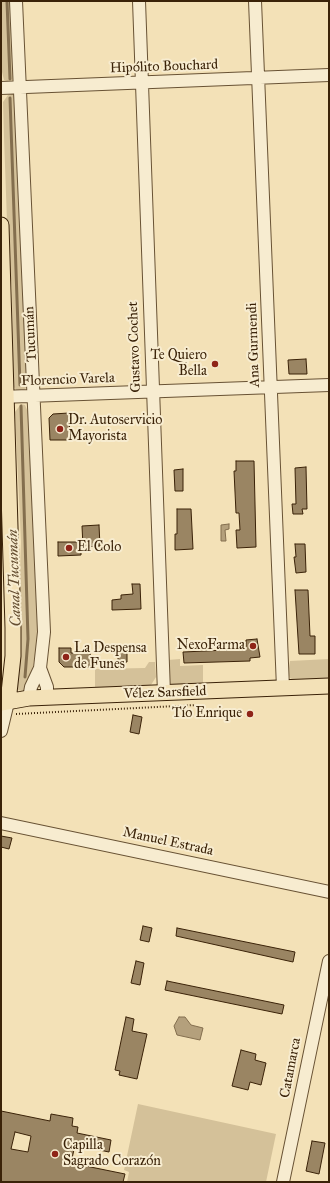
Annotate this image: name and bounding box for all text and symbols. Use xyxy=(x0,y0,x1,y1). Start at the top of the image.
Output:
street label: Hipólito Bouchard xyxy=(110,57,218,77)
street label: Gustavo Cochet xyxy=(125,301,145,393)
street label: Ana Gurmendi xyxy=(244,302,264,388)
street label: Tucumán xyxy=(21,306,41,362)
place label: Te Quiero Bella xyxy=(150,348,207,380)
marker: Te Quiero Bella xyxy=(210,359,220,369)
street label: Florencio Varela xyxy=(21,370,115,390)
place label: Dr. Autoservicio Mayorista xyxy=(68,413,163,446)
marker: Dr. Autoservicio Mayorista xyxy=(55,424,65,434)
water label: Canal Tucumán xyxy=(4,529,26,627)
place label: El Colo xyxy=(77,540,121,556)
marker: El Colo xyxy=(64,543,74,553)
place label: NexoFarma xyxy=(177,638,245,654)
place label: La Despensa de Funes xyxy=(74,641,147,674)
marker: NexoFarma xyxy=(248,641,258,651)
marker: La Despensa de Funes xyxy=(61,652,71,662)
street label: Vélez Sarsfield xyxy=(123,683,207,703)
place label: Tío Enrique xyxy=(172,706,242,722)
marker: Tío Enrique xyxy=(245,709,255,719)
street label: Manuel Estrada xyxy=(121,824,215,860)
street label: Catamarca xyxy=(277,1036,305,1100)
place label: Capilla Sagrado Corazón xyxy=(63,1138,161,1170)
marker: Capilla Sagrado Corazón xyxy=(50,1149,60,1159)

